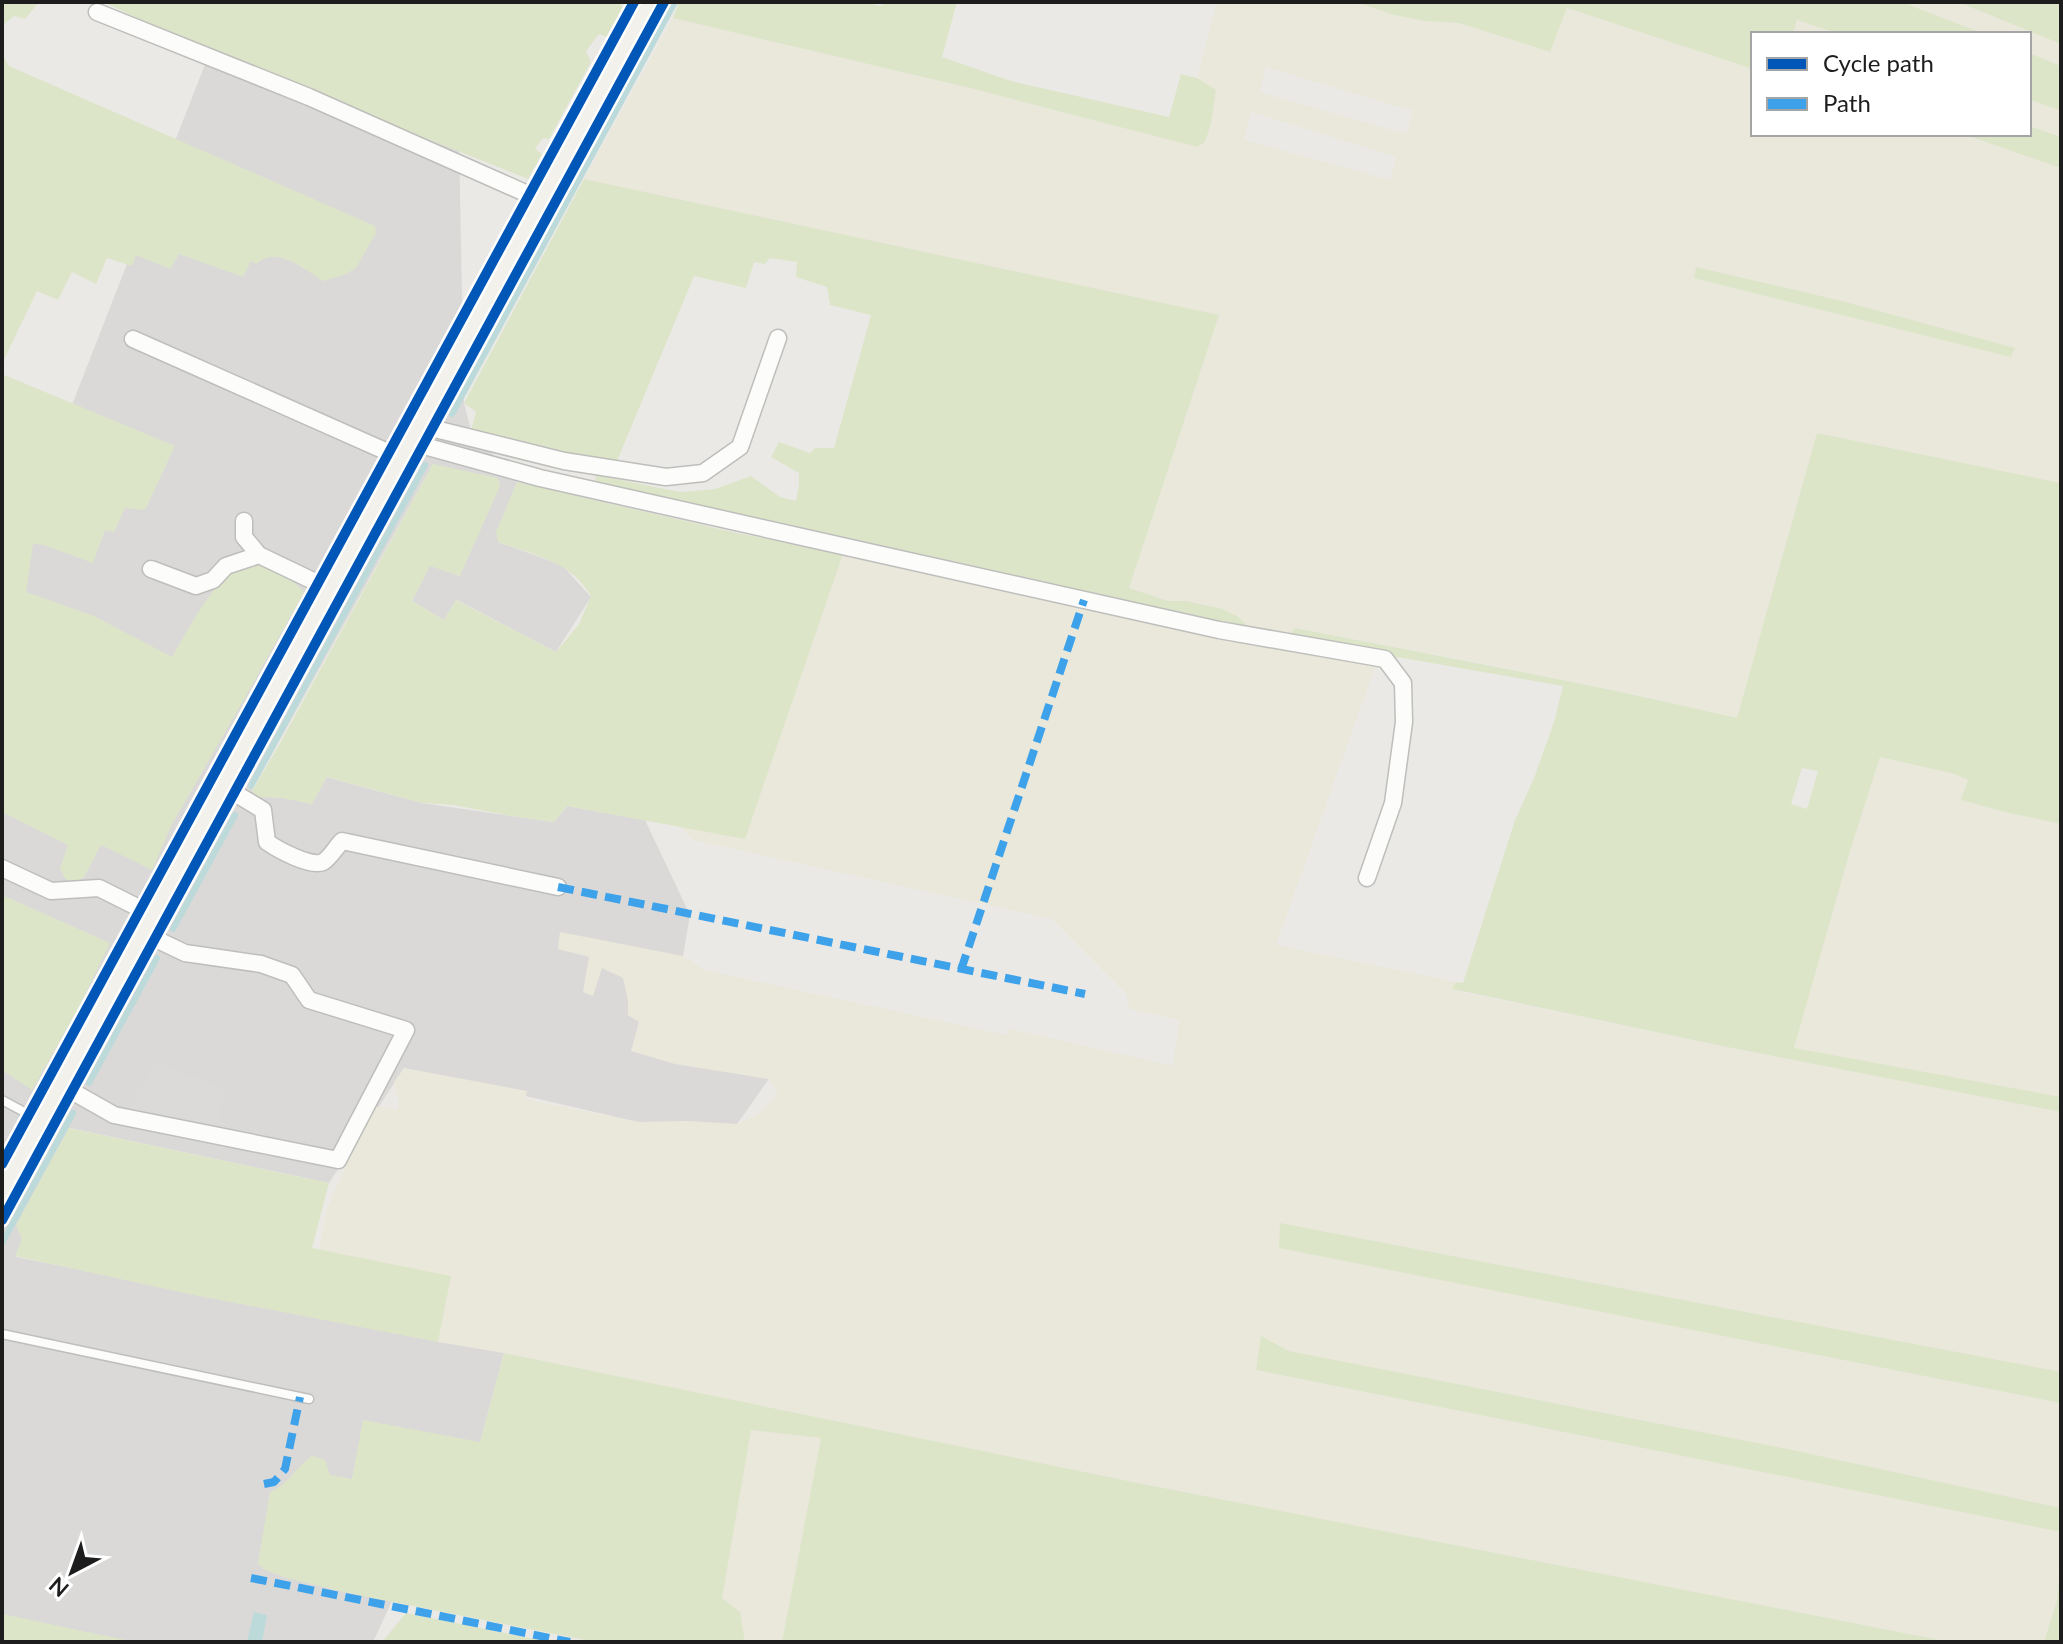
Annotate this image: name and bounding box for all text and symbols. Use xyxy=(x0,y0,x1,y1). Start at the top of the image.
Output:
legend xyxy=(1751,32,2031,136)
text: Cycle path xyxy=(1823,48,1934,77)
text: Path xyxy=(1823,88,1871,117)
north arrow xyxy=(32,1532,112,1612)
text: N xyxy=(43,1572,74,1603)

